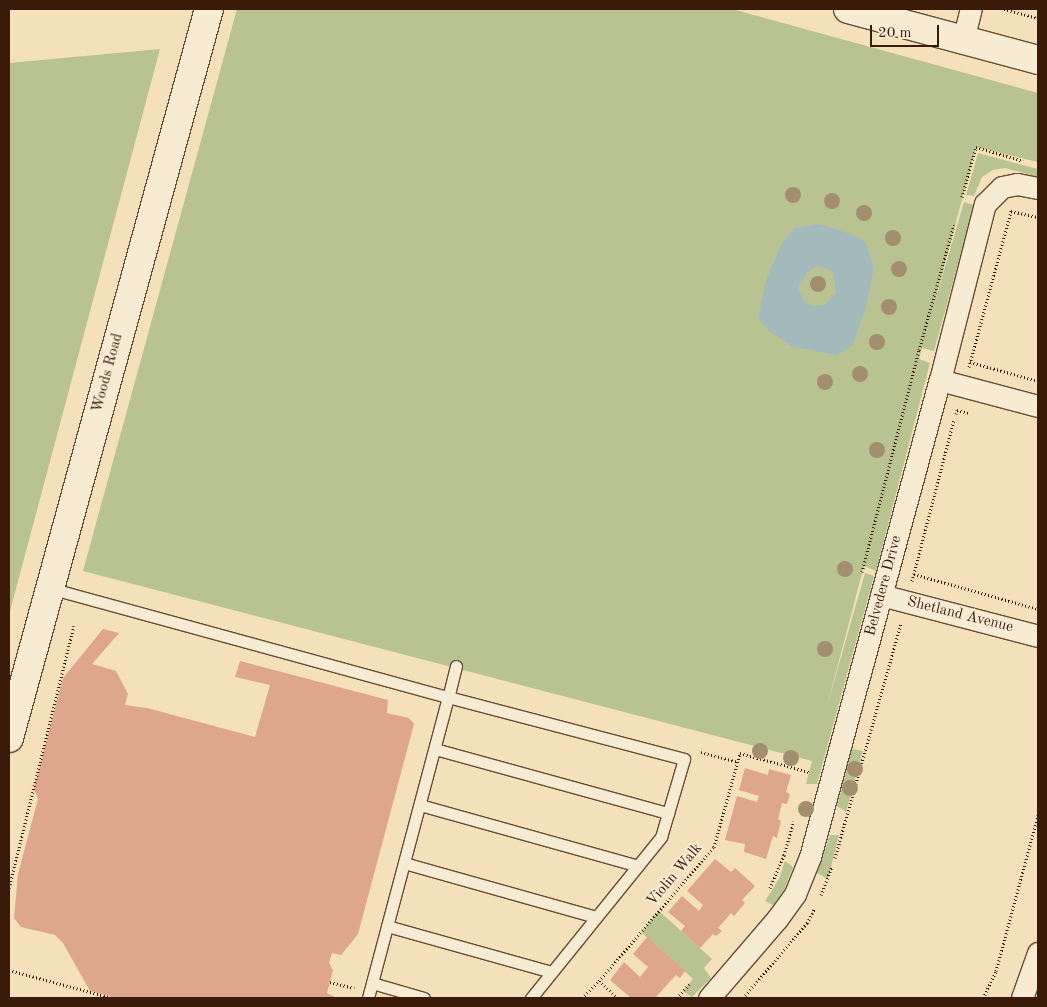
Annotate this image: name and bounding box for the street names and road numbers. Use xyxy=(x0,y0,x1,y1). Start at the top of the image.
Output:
street label: Woods Road xyxy=(89,331,127,415)
street label: Belvedere Drive xyxy=(862,534,906,638)
street label: Shetland Avenue xyxy=(905,593,1015,637)
street label: Violin Walk xyxy=(643,840,707,910)

